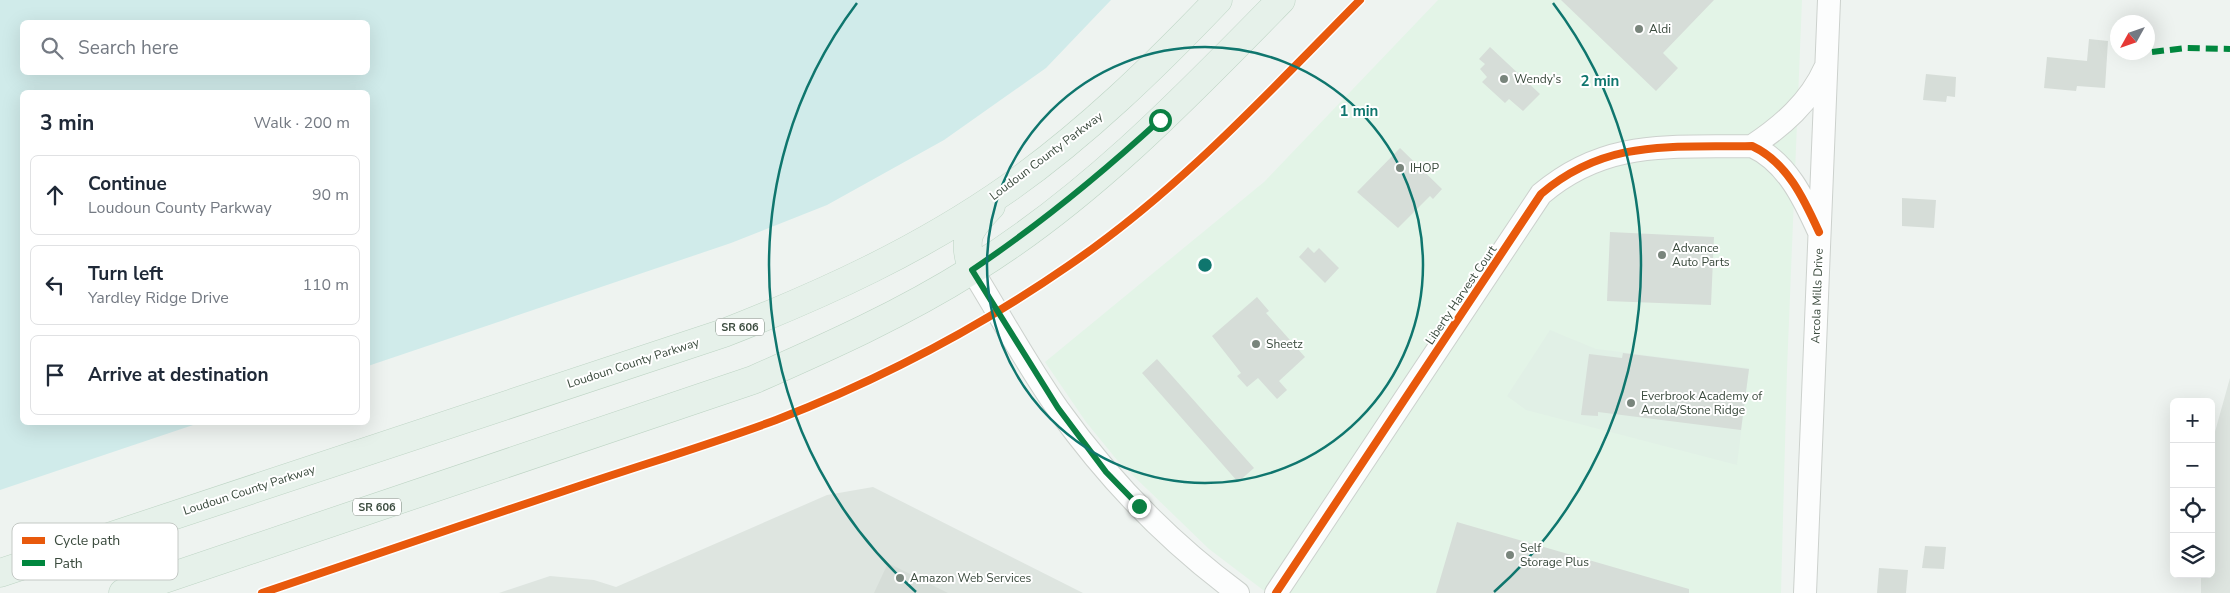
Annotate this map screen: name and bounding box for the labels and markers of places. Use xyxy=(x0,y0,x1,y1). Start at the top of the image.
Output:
place label: Aldi xyxy=(1649,21,1671,37)
marker: Aldi xyxy=(1633,23,1645,35)
place label: Wendy's xyxy=(1514,71,1562,87)
marker: Wendy's xyxy=(1498,73,1510,85)
place label: IHOP xyxy=(1410,160,1439,176)
marker: IHOP xyxy=(1394,162,1406,174)
place label: Advance Auto Parts xyxy=(1672,240,1730,270)
marker: Advance Auto Parts xyxy=(1656,249,1668,261)
centre of rings xyxy=(1196,256,1214,274)
place label: Sheetz xyxy=(1266,336,1303,352)
marker: Sheetz xyxy=(1250,338,1262,350)
place label: Everbrook Academy of Arcola/Stone Ridge xyxy=(1641,388,1763,418)
marker: Everbrook Academy of Arcola/Stone Ridge xyxy=(1625,397,1637,409)
place label: Self Storage Plus xyxy=(1520,540,1589,570)
marker: Self Storage Plus xyxy=(1504,549,1516,561)
place label: Amazon Web Services xyxy=(910,570,1032,586)
marker: Amazon Web Services xyxy=(894,572,906,584)

